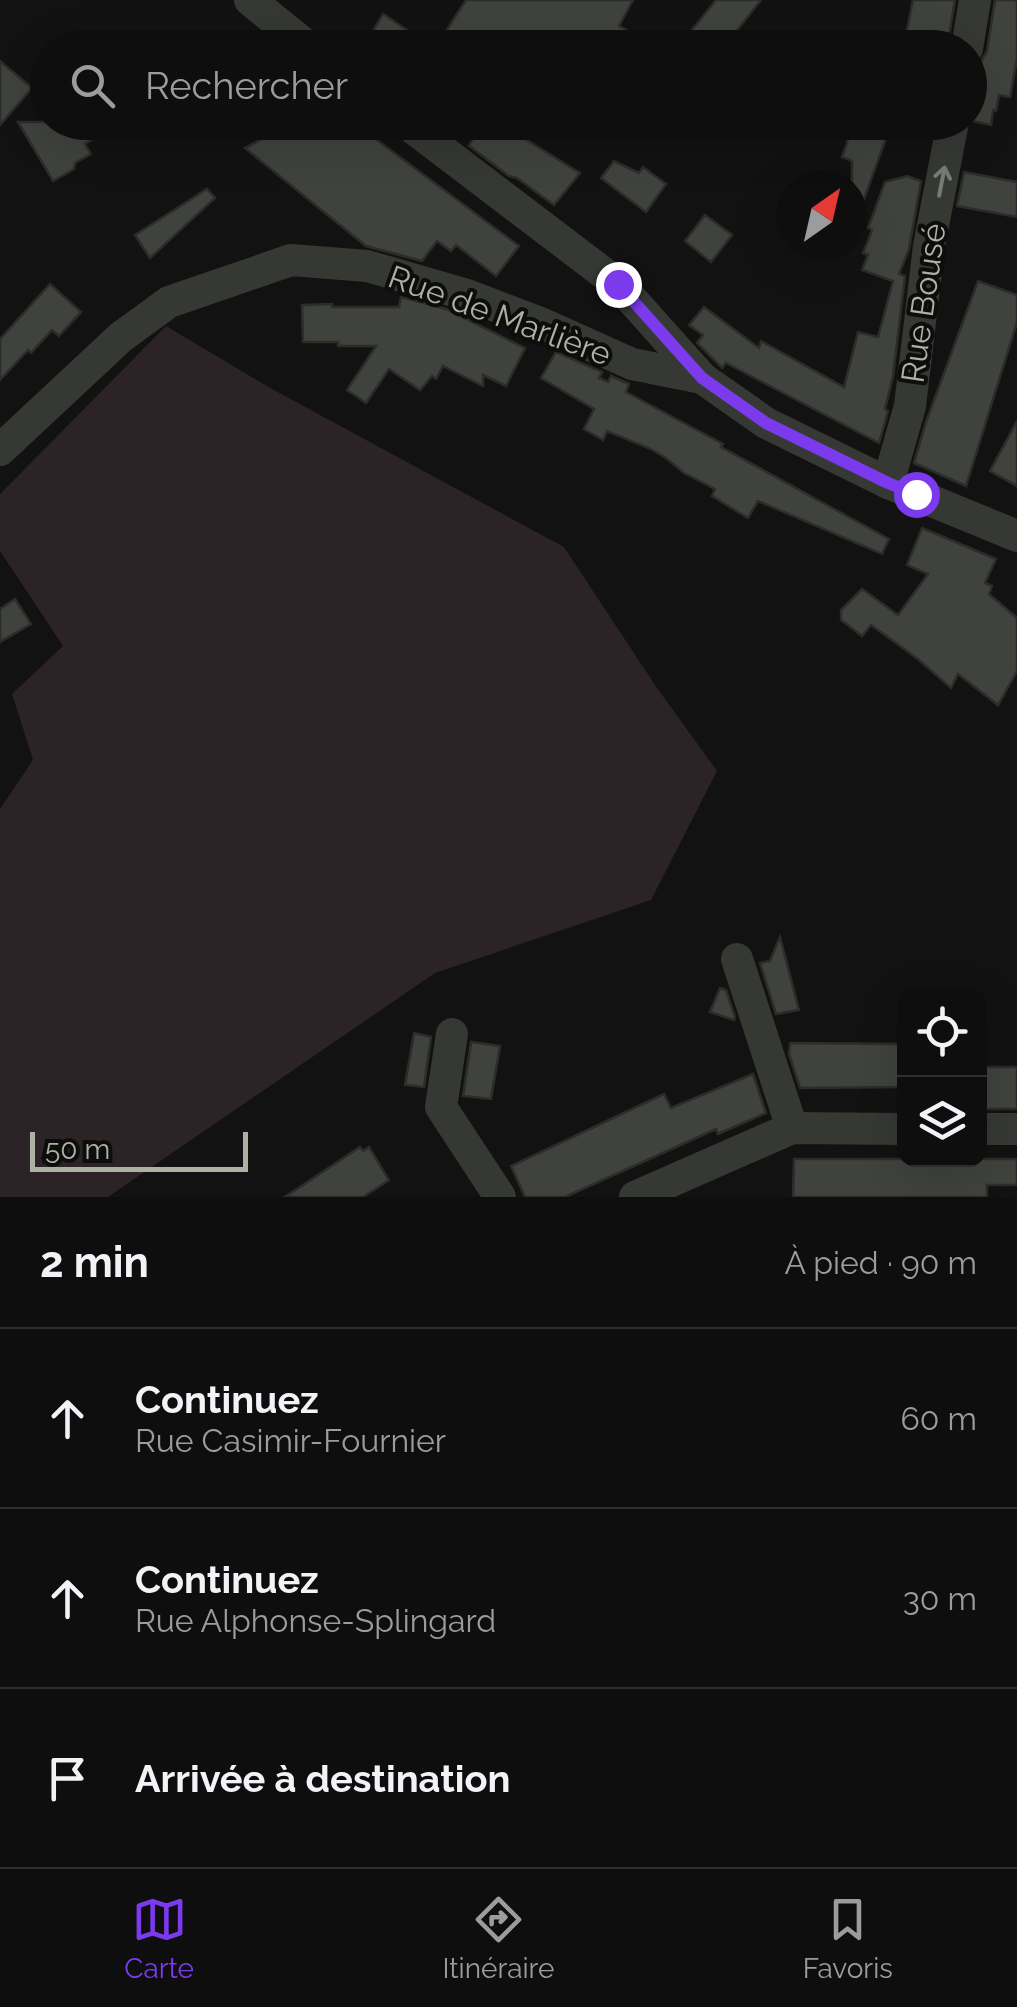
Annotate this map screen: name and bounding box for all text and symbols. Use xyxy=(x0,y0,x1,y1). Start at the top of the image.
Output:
search box xyxy=(30,30,987,140)
icon: search xyxy=(65,58,120,113)
text: Rechercher xyxy=(145,63,348,108)
one-way arrow xyxy=(933,166,952,198)
north arrow xyxy=(777,170,867,260)
street label: Rue Bousé xyxy=(894,221,952,385)
street label: Rue de Marlière xyxy=(384,258,616,372)
route end xyxy=(596,262,642,308)
route start xyxy=(894,472,940,518)
map controls xyxy=(897,987,987,1167)
button: locate xyxy=(897,987,987,1077)
button: layers xyxy=(897,1077,987,1167)
scale bar xyxy=(30,1127,248,1172)
text: 50 m xyxy=(45,1133,110,1166)
text: 2 min xyxy=(40,1238,149,1287)
text: À pied · 90 m xyxy=(785,1244,977,1281)
text: Continuez xyxy=(135,1377,319,1422)
icon: ahead xyxy=(40,1391,95,1446)
text: 60 m xyxy=(901,1400,977,1437)
text: Rue Casimir-Fournier xyxy=(135,1422,446,1459)
text: Continuez xyxy=(135,1557,319,1602)
icon: ahead xyxy=(40,1571,95,1626)
text: 30 m xyxy=(903,1580,977,1617)
text: Rue Alphonse-Splingard xyxy=(135,1602,496,1639)
icon: arrive xyxy=(40,1751,95,1806)
text: Arrivée à destination xyxy=(135,1756,511,1801)
tab: Carte xyxy=(124,1892,194,1985)
tab: Itinéraire xyxy=(442,1892,554,1985)
tab: Favoris xyxy=(803,1892,893,1985)

